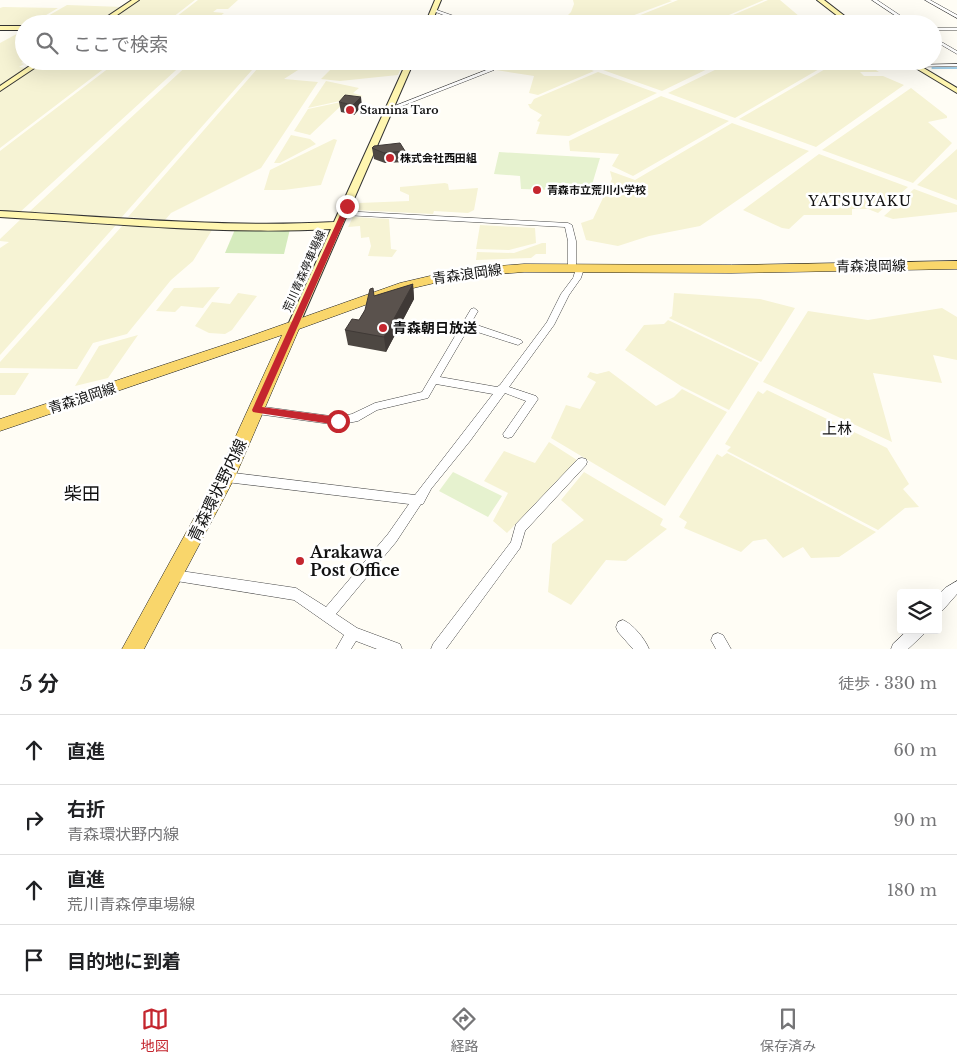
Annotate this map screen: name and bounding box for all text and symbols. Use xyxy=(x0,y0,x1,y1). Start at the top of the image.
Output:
search box xyxy=(15,15,942,70)
icon: search xyxy=(33,29,61,57)
text: ここで検索 xyxy=(73,33,168,56)
place label: Stamina Taro xyxy=(360,103,439,117)
marker: Stamina Taro xyxy=(344,104,356,116)
place label: 株式会社西田組 xyxy=(400,151,477,165)
marker: 株式会社西田組 xyxy=(384,152,396,164)
place label: 青森市立荒川小学校 xyxy=(547,183,646,197)
marker: 青森市立荒川小学校 xyxy=(531,184,543,196)
district label: YATSUYAKU xyxy=(807,192,912,210)
route end xyxy=(336,195,359,218)
street label: 荒川青森停車場線 xyxy=(280,228,328,314)
street label: 青森浪岡線 xyxy=(836,256,906,276)
street label: 青森浪岡線 xyxy=(431,260,503,288)
place label: 青森朝日放送 xyxy=(393,319,477,337)
marker: 青森朝日放送 xyxy=(377,322,389,334)
street label: 青森浪岡線 xyxy=(46,379,118,417)
route start xyxy=(327,410,350,433)
district label: 上林 xyxy=(822,419,852,438)
street label: 青森環状野内線 xyxy=(183,435,251,545)
district label: 柴田 xyxy=(64,483,100,505)
place label: Arakawa Post Office xyxy=(309,542,400,580)
marker: Arakawa Post Office xyxy=(294,555,306,567)
map controls xyxy=(897,589,942,634)
button: layers xyxy=(897,589,942,634)
text: 5 分 xyxy=(20,671,59,697)
text: 徒歩 · 330 m xyxy=(838,673,937,693)
icon: ahead xyxy=(20,736,48,764)
text: 直進 xyxy=(67,740,105,763)
text: 60 m xyxy=(894,740,937,760)
text: 右折 xyxy=(67,798,105,821)
icon: right xyxy=(20,806,48,834)
text: 90 m xyxy=(894,810,937,830)
text: 青森環状野内線 xyxy=(67,824,179,844)
text: 直進 xyxy=(67,868,105,891)
icon: ahead xyxy=(20,876,48,904)
text: 180 m xyxy=(887,880,937,900)
text: 荒川青森停車場線 xyxy=(67,894,195,914)
icon: arrive xyxy=(20,946,48,974)
text: 目的地に到着 xyxy=(67,950,181,973)
tab: 地図 xyxy=(141,1005,169,1055)
tab: 経路 xyxy=(450,1005,478,1055)
tab: 保存済み xyxy=(760,1005,816,1055)

